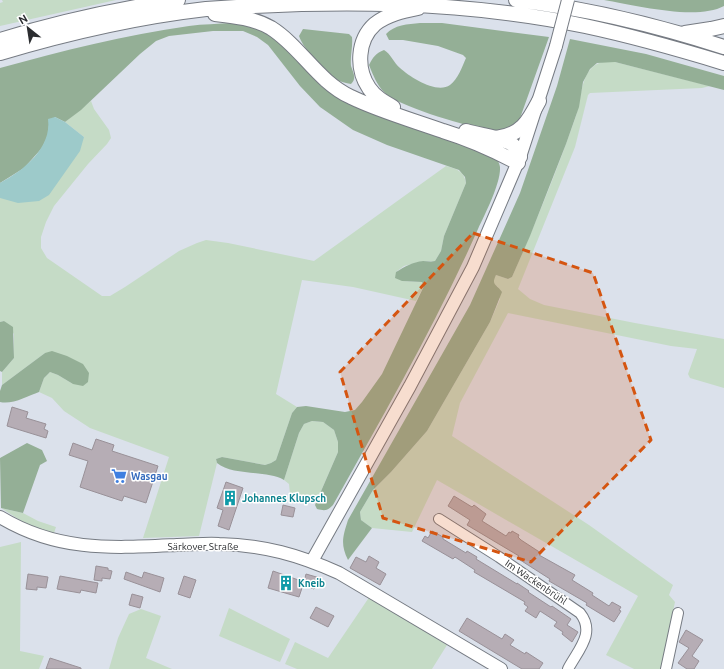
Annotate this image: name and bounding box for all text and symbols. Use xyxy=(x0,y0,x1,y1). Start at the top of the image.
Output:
north arrow xyxy=(8,8,48,48)
text: N xyxy=(16,12,30,27)
supermarket icon: Wasgau xyxy=(110,467,128,485)
place label: Wasgau xyxy=(131,471,168,482)
building icon: Johannes Klupsch xyxy=(221,489,239,507)
place label: Johannes Klupsch xyxy=(242,493,326,504)
street label: Särkover Straße xyxy=(168,541,238,552)
street label: Im Wackenbrühl xyxy=(503,557,569,607)
building icon: Kneib xyxy=(277,574,295,592)
place label: Kneib xyxy=(298,578,325,589)

